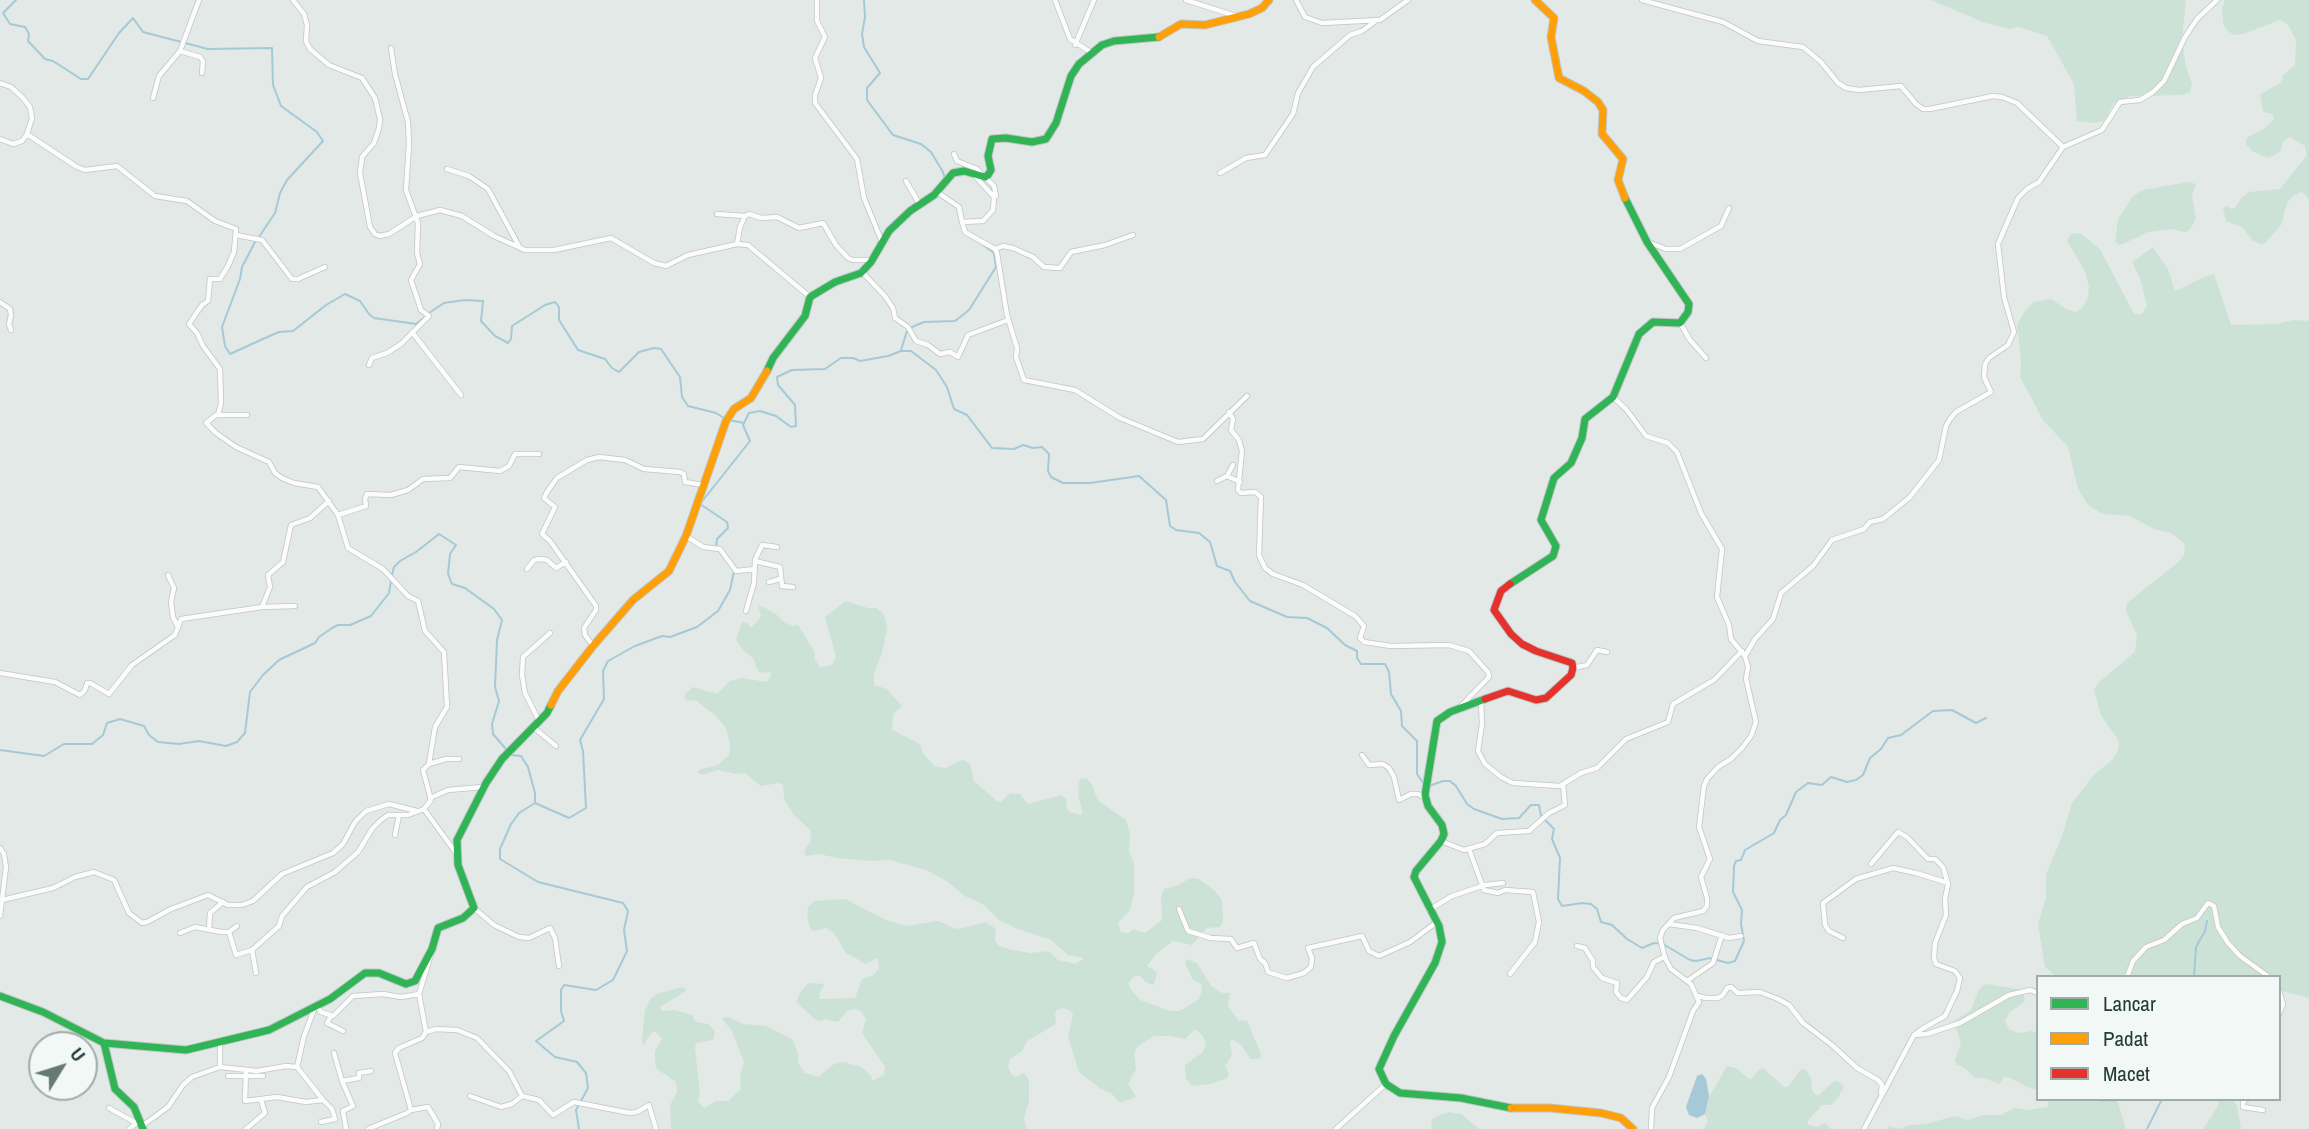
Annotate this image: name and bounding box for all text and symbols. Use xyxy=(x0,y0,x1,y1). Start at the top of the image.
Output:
legend xyxy=(2036,975,2281,1101)
text: Lancar xyxy=(2103,989,2156,1018)
text: Padat xyxy=(2103,1024,2148,1053)
north arrow xyxy=(28,1031,98,1101)
text: U xyxy=(64,1042,92,1067)
text: Macet xyxy=(2103,1059,2150,1088)

